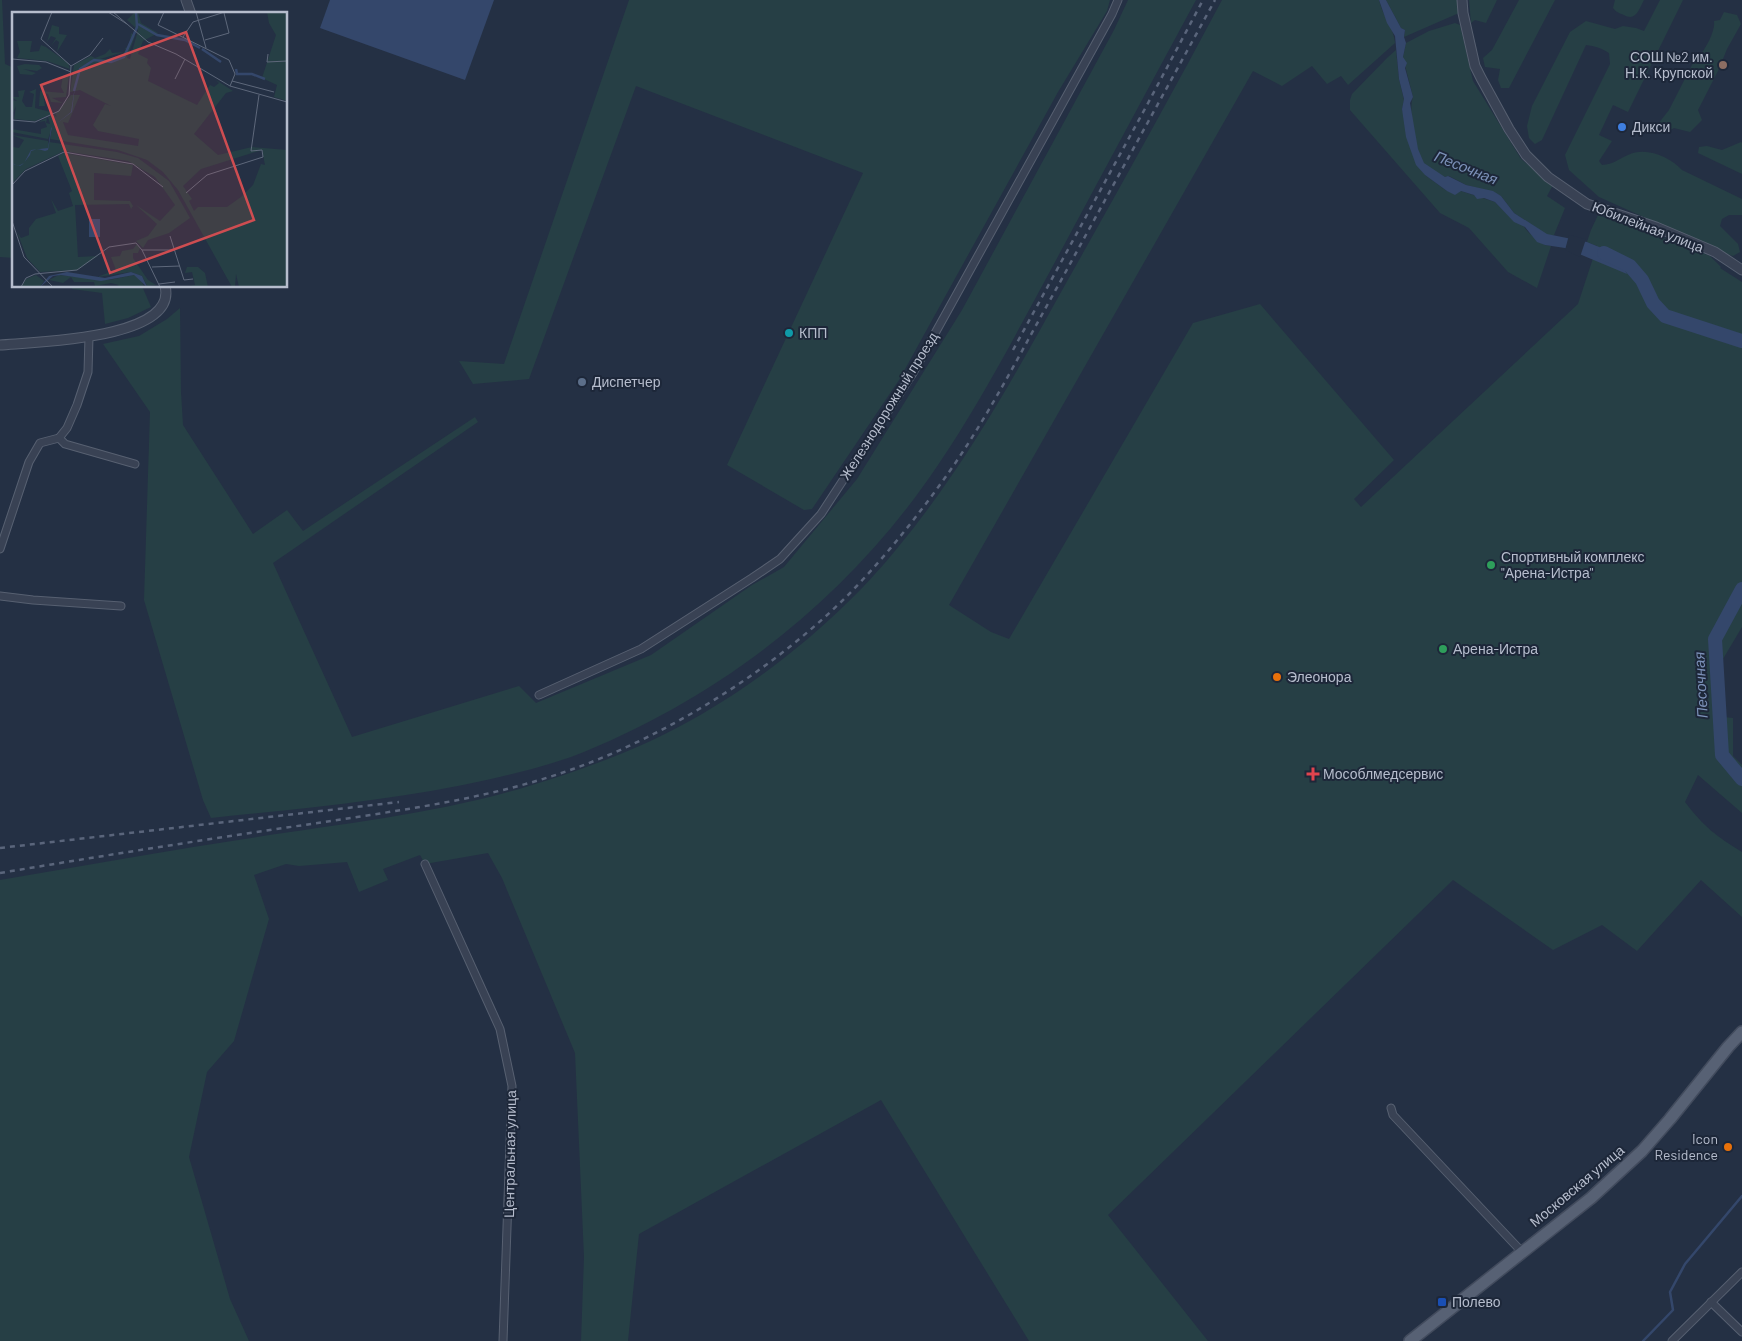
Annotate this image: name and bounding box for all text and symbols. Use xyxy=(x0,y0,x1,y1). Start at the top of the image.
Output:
inset map xyxy=(12,12,288,288)
place label: СОШ №2 им. Н.К. Крупской xyxy=(1625,48,1713,81)
marker: СОШ №2 им. Н.К. Крупской xyxy=(1717,59,1729,71)
place label: Дикси xyxy=(1632,118,1670,135)
marker: Дикси xyxy=(1616,121,1628,133)
water label: Песочная xyxy=(1432,146,1501,188)
street label: Юбилейная улица xyxy=(1590,197,1707,256)
place label: КПП xyxy=(799,324,827,341)
marker: КПП xyxy=(783,327,795,339)
street label: Железнодорожный проезд xyxy=(836,329,941,483)
place label: Диспетчер xyxy=(592,373,661,390)
marker: Диспетчер xyxy=(576,376,588,388)
place label: Спортивный комплекс "Арена-Истра" xyxy=(1501,548,1645,581)
marker: Спортивный комплекс "Арена-Истра" xyxy=(1485,559,1497,571)
place label: Арена-Истра xyxy=(1453,640,1538,657)
marker: Арена-Истра xyxy=(1437,643,1449,655)
water label: Песочная xyxy=(1689,651,1711,719)
place label: Элеонора xyxy=(1287,668,1352,685)
marker: Элеонора xyxy=(1271,671,1283,683)
place label: Мособлмедсервис xyxy=(1323,765,1443,782)
marker: Мособлмедсервис xyxy=(1307,768,1319,780)
street label: Центральная улица xyxy=(500,1090,519,1218)
place label: Icon Residence xyxy=(1655,1130,1718,1163)
street label: Московская улица xyxy=(1526,1141,1628,1230)
marker: Icon Residence xyxy=(1722,1141,1734,1153)
place label: Полево xyxy=(1452,1293,1501,1310)
marker: Полево xyxy=(1436,1296,1448,1308)

